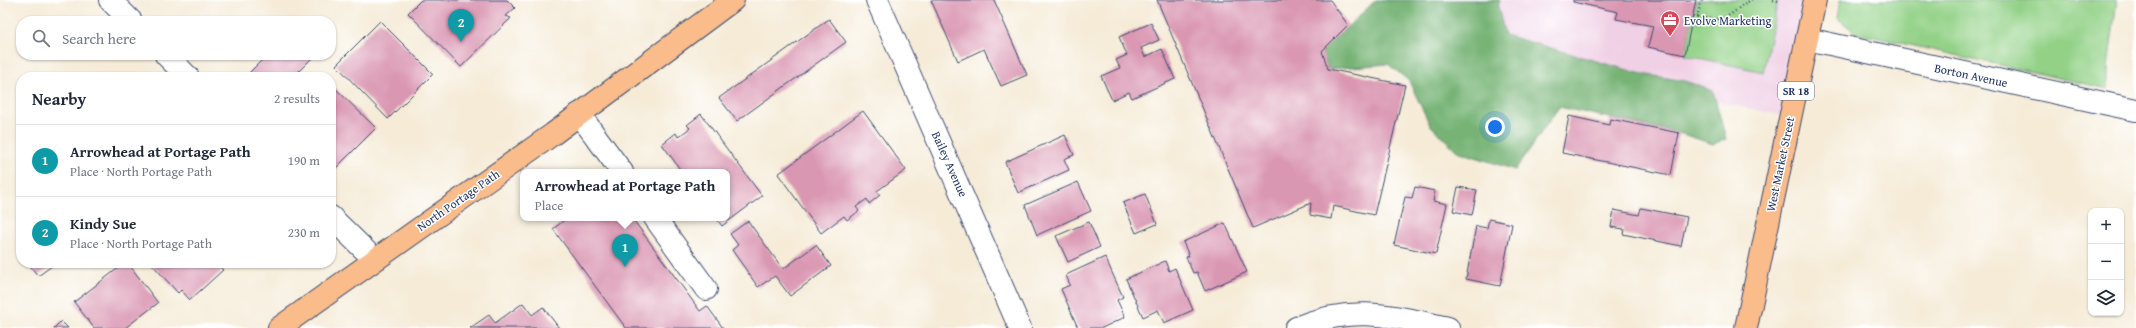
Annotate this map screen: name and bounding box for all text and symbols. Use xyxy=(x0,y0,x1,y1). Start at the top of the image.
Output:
pin: 2 xyxy=(448,9,474,42)
office icon: Evolve Marketing xyxy=(1659,9,1681,37)
place label: Evolve Marketing xyxy=(1684,12,1772,29)
search box xyxy=(16,16,336,60)
icon: search xyxy=(30,27,52,49)
text: Search here xyxy=(62,28,136,49)
street label: Borton Avenue xyxy=(1933,59,2010,91)
road number: SR 18 xyxy=(1778,82,1814,100)
text: Nearby xyxy=(32,86,86,111)
text: 2 results xyxy=(274,89,320,108)
street label: West Market Street xyxy=(1762,114,1798,213)
your location xyxy=(1485,117,1505,137)
street label: Bailey Avenue xyxy=(928,128,972,200)
text: Arrowhead at Portage Path xyxy=(70,141,251,162)
text: 1 xyxy=(42,151,48,170)
text: 190 m xyxy=(288,151,320,170)
text: Place · North Portage Path xyxy=(70,162,212,181)
street label: North Portage Path xyxy=(413,165,503,235)
popup xyxy=(520,169,730,221)
text: Arrowhead at Portage Path xyxy=(535,175,715,196)
text: Place xyxy=(535,196,563,215)
map controls xyxy=(2088,208,2124,316)
button: + xyxy=(2088,208,2124,244)
text: Kindy Sue xyxy=(70,213,136,234)
text: 2 xyxy=(42,223,48,242)
text: 230 m xyxy=(288,223,320,242)
text: Place · North Portage Path xyxy=(70,234,212,253)
pin: 1 xyxy=(612,234,638,267)
button: − xyxy=(2088,244,2124,280)
button: layers xyxy=(2088,280,2124,316)

